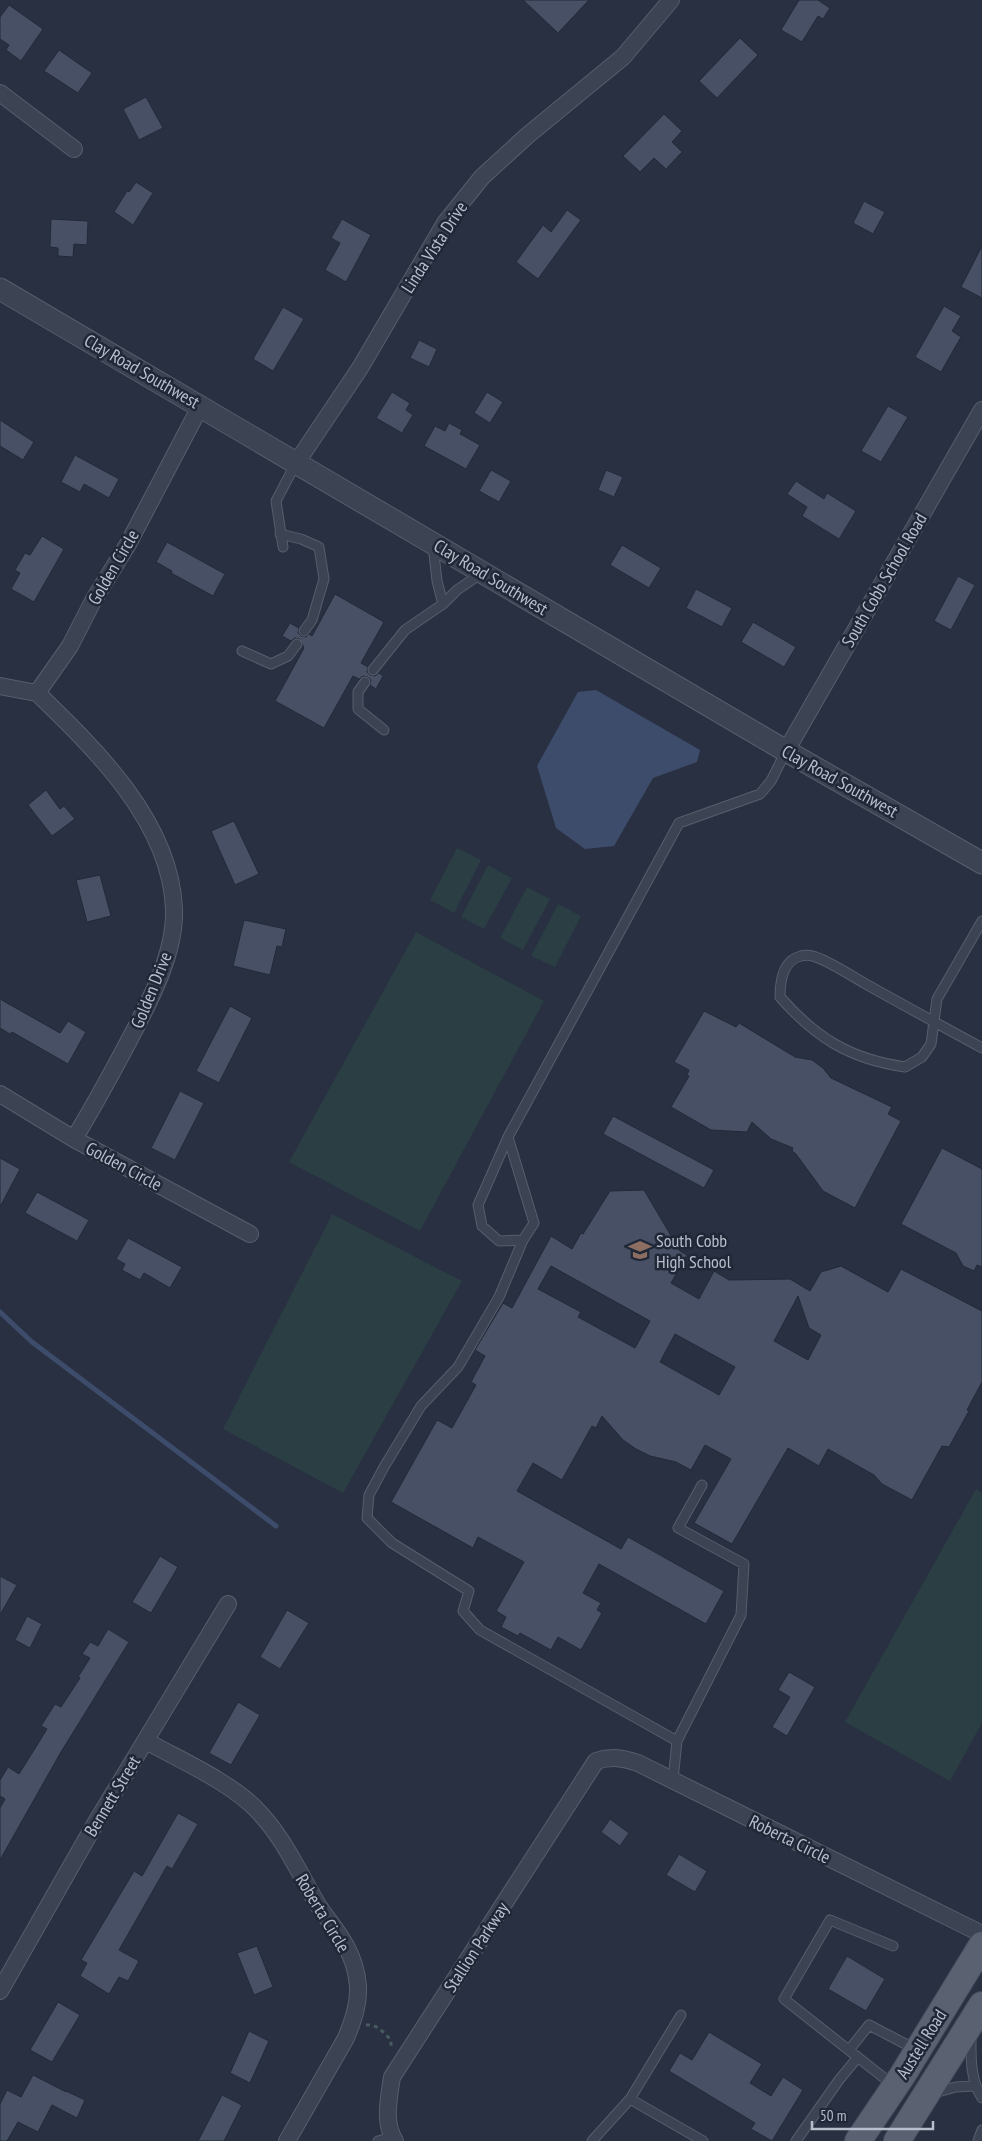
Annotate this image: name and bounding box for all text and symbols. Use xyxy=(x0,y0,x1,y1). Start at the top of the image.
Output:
street label: Linda Vista Drive xyxy=(396,197,472,297)
street label: Clay Road Southwest xyxy=(80,329,204,413)
street label: South Cobb School Road xyxy=(836,509,932,651)
street label: Golden Circle xyxy=(82,525,144,609)
street label: Clay Road Southwest xyxy=(430,534,552,620)
street label: Clay Road Southwest xyxy=(778,740,902,822)
street label: Golden Drive xyxy=(125,948,177,1032)
street label: Golden Circle xyxy=(82,1136,166,1196)
place label: South Cobb High School xyxy=(656,1229,732,1273)
school or university icon: South Cobb High School xyxy=(627,1237,653,1263)
street label: Bennett Street xyxy=(79,1751,145,1841)
street label: Roberta Circle xyxy=(746,1810,834,1868)
street label: Roberta Circle xyxy=(291,1870,355,1956)
street label: Stallion Parkway xyxy=(438,1897,514,1996)
street label: Austell Road xyxy=(891,2005,951,2083)
scale bar xyxy=(812,2098,933,2130)
text: 50 m xyxy=(820,2106,846,2125)

